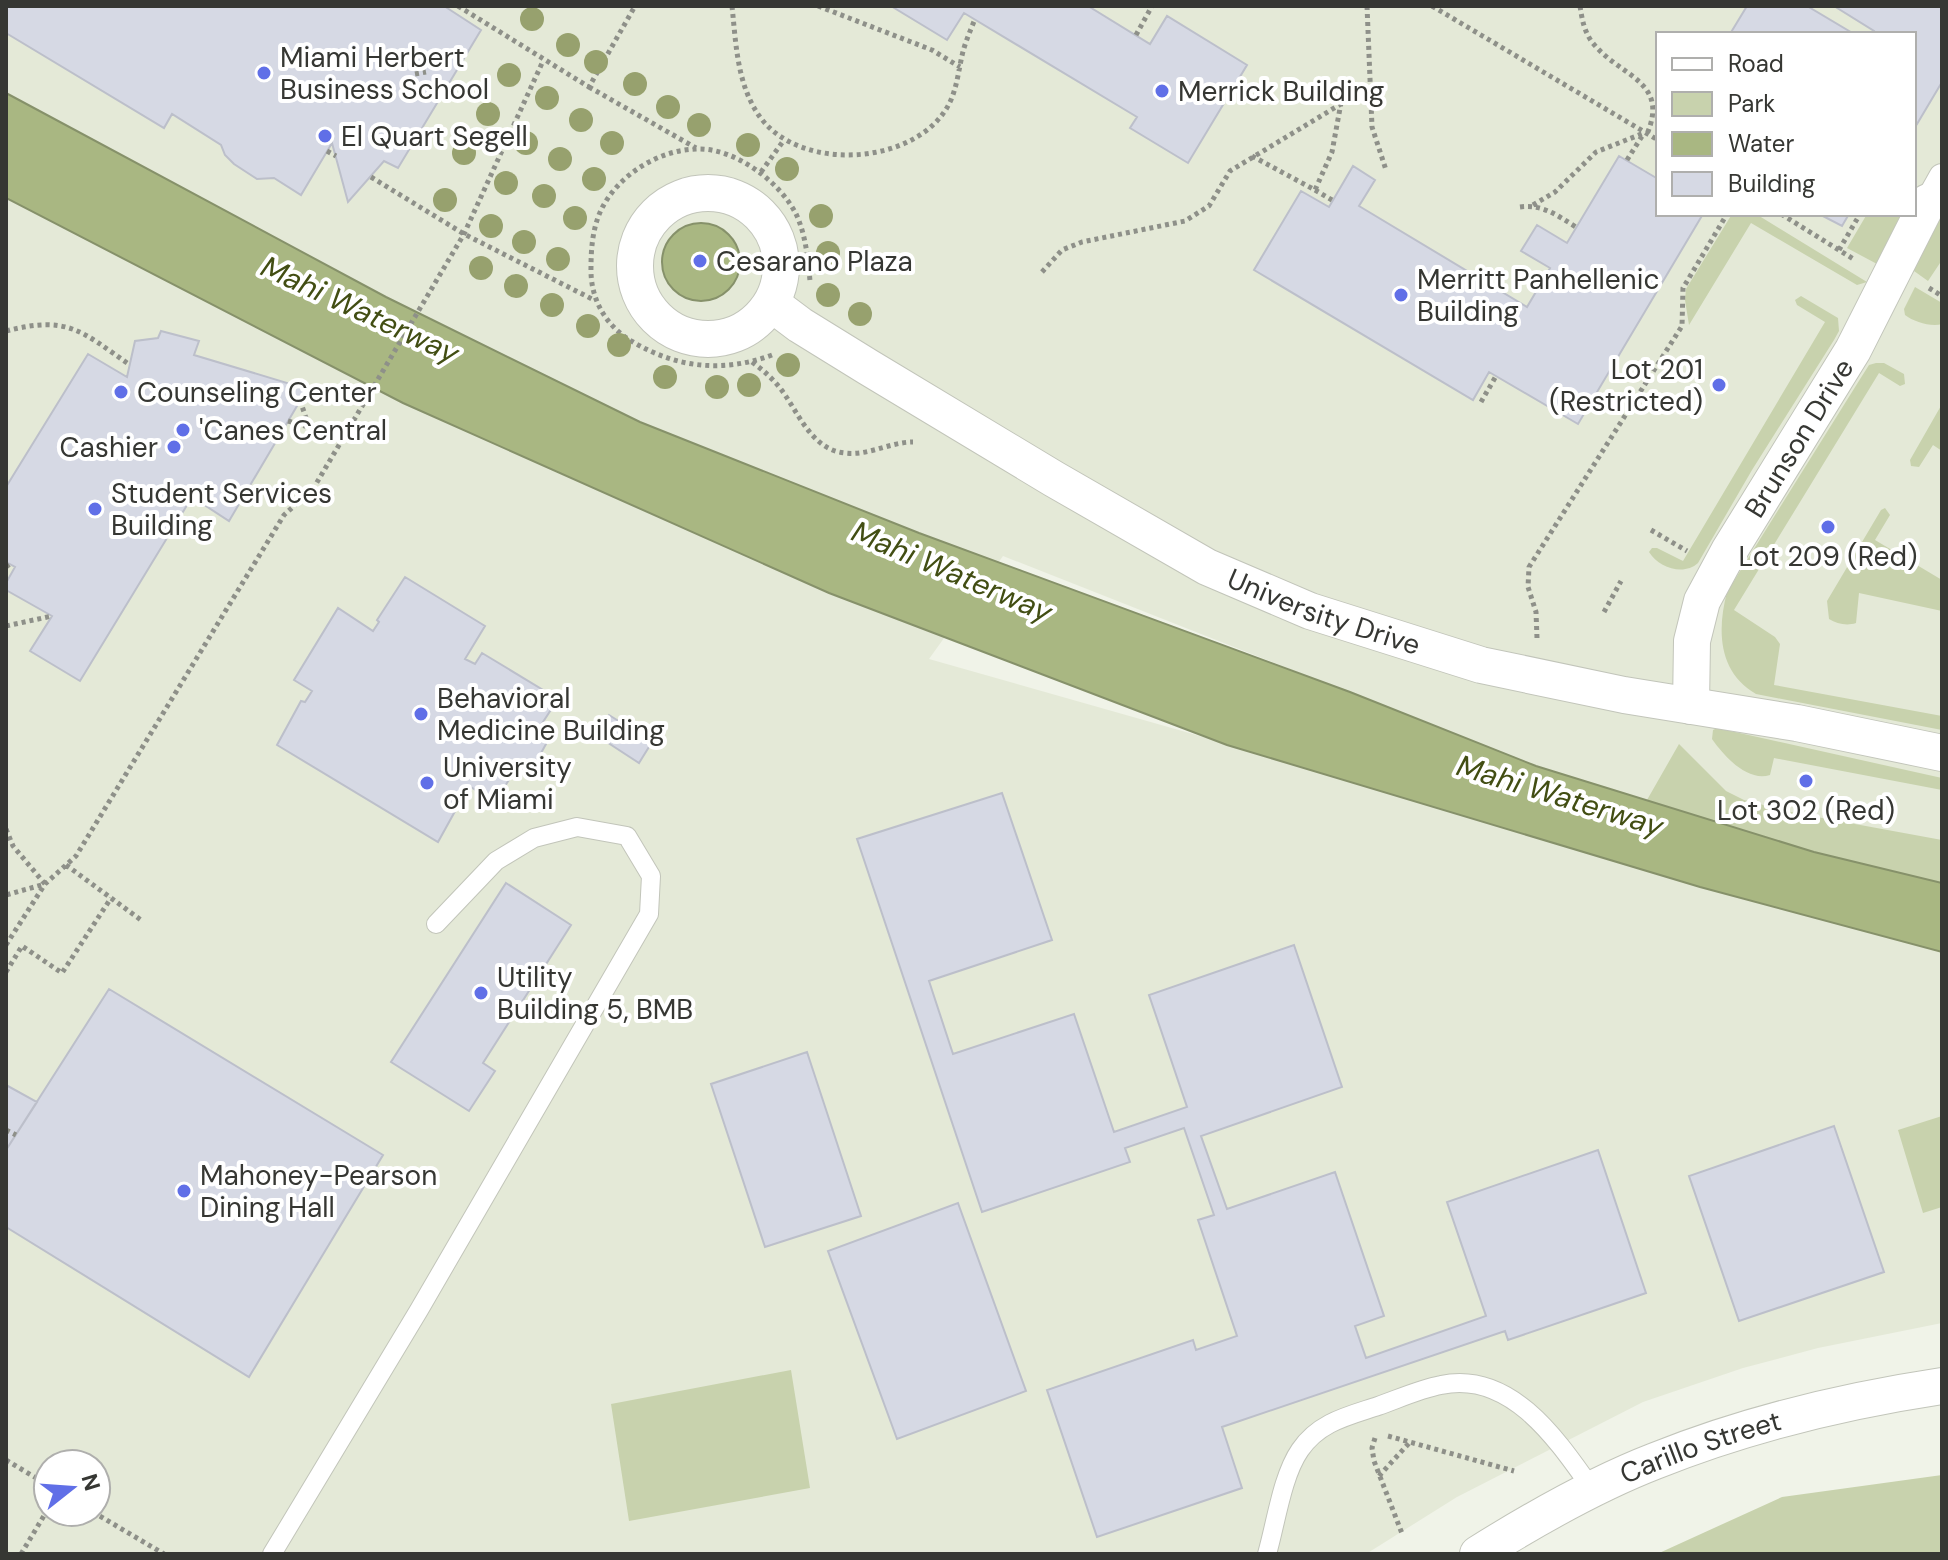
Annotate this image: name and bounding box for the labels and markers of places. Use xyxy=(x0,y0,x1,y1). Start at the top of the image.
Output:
place label: Miami Herbert Business School xyxy=(280,39,489,108)
marker: Miami Herbert Business School xyxy=(255,64,273,82)
place label: Merrick Building xyxy=(1178,73,1384,110)
marker: Merrick Building xyxy=(1153,82,1171,100)
place label: El Quart Segell xyxy=(341,118,528,155)
marker: El Quart Segell xyxy=(316,127,334,145)
place label: Cesarano Plaza xyxy=(716,243,913,280)
marker: Cesarano Plaza xyxy=(691,252,709,270)
place label: Merritt Panhellenic Building xyxy=(1417,261,1659,330)
marker: Merritt Panhellenic Building xyxy=(1392,286,1410,304)
place label: Lot 201 (Restricted) xyxy=(1549,351,1703,420)
place label: Counseling Center xyxy=(137,374,377,411)
marker: Lot 201 (Restricted) xyxy=(1710,376,1728,394)
marker: Counseling Center xyxy=(112,383,130,401)
place label: 'Canes Central xyxy=(199,412,387,449)
marker: 'Canes Central xyxy=(174,421,192,439)
place label: Cashier xyxy=(60,429,158,466)
marker: Cashier xyxy=(165,438,183,456)
place label: Student Services Building xyxy=(111,475,332,544)
marker: Student Services Building xyxy=(86,500,104,518)
marker: Lot 209 (Red) xyxy=(1819,518,1837,536)
place label: Lot 209 (Red) xyxy=(1739,538,1917,575)
place label: Behavioral Medicine Building xyxy=(437,680,665,749)
marker: Behavioral Medicine Building xyxy=(412,705,430,723)
place label: University of Miami xyxy=(443,749,572,818)
marker: Lot 302 (Red) xyxy=(1797,772,1815,790)
marker: University of Miami xyxy=(418,774,436,792)
place label: Lot 302 (Red) xyxy=(1717,792,1895,829)
place label: Utility Building 5, BMB xyxy=(497,959,693,1028)
marker: Utility Building 5, BMB xyxy=(472,984,490,1002)
place label: Mahoney-Pearson Dining Hall xyxy=(200,1157,437,1226)
marker: Mahoney-Pearson Dining Hall xyxy=(175,1182,193,1200)

